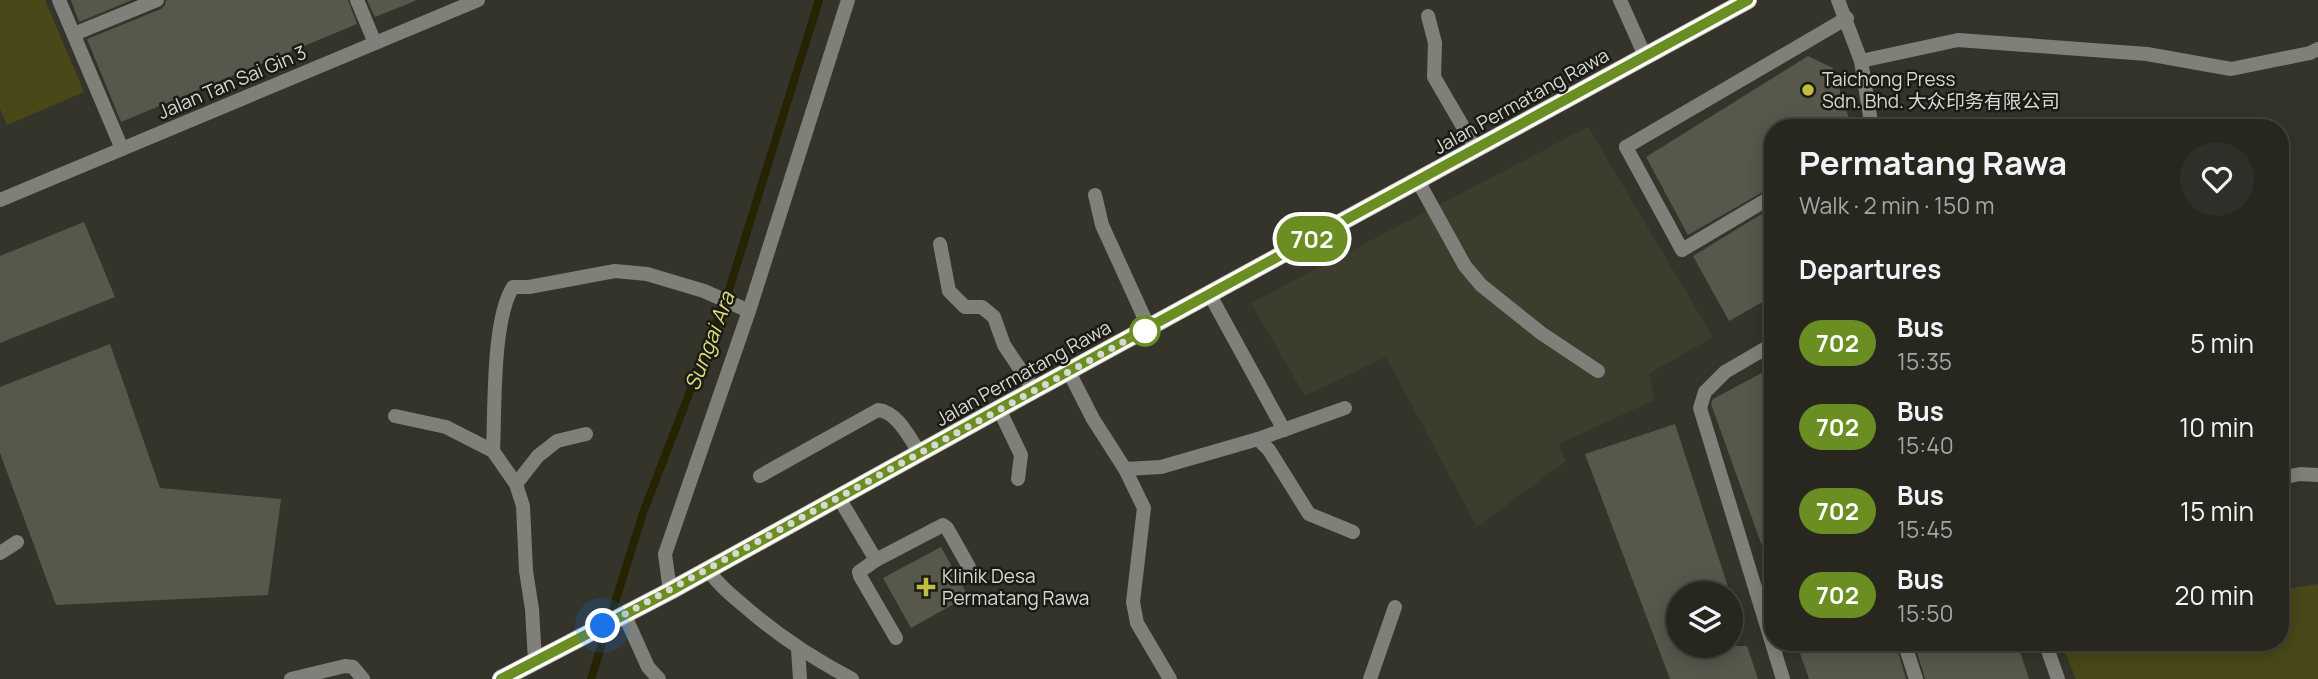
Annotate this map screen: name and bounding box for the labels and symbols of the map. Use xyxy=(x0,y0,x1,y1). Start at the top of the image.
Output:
street label: Jalan Tan Sai Gin 3 xyxy=(154,39,310,125)
street label: Jalan Permatang Rawa xyxy=(1429,42,1613,160)
place label: Taichong Press Sdn. Bhd. 大众印务有限公司 xyxy=(1822,66,2060,114)
marker: Taichong Press Sdn. Bhd. 大众印务有限公司 xyxy=(1800,82,1816,98)
line badge: 702 xyxy=(1272,216,1352,262)
water label: Sungai Ara xyxy=(677,287,741,394)
street label: Jalan Permatang Rawa xyxy=(931,314,1115,432)
unlabelled marker xyxy=(1130,316,1160,346)
place label: Klinik Desa Permatang Rawa xyxy=(942,563,1089,611)
marker: Klinik Desa Permatang Rawa xyxy=(916,577,936,597)
your location xyxy=(585,608,620,643)

